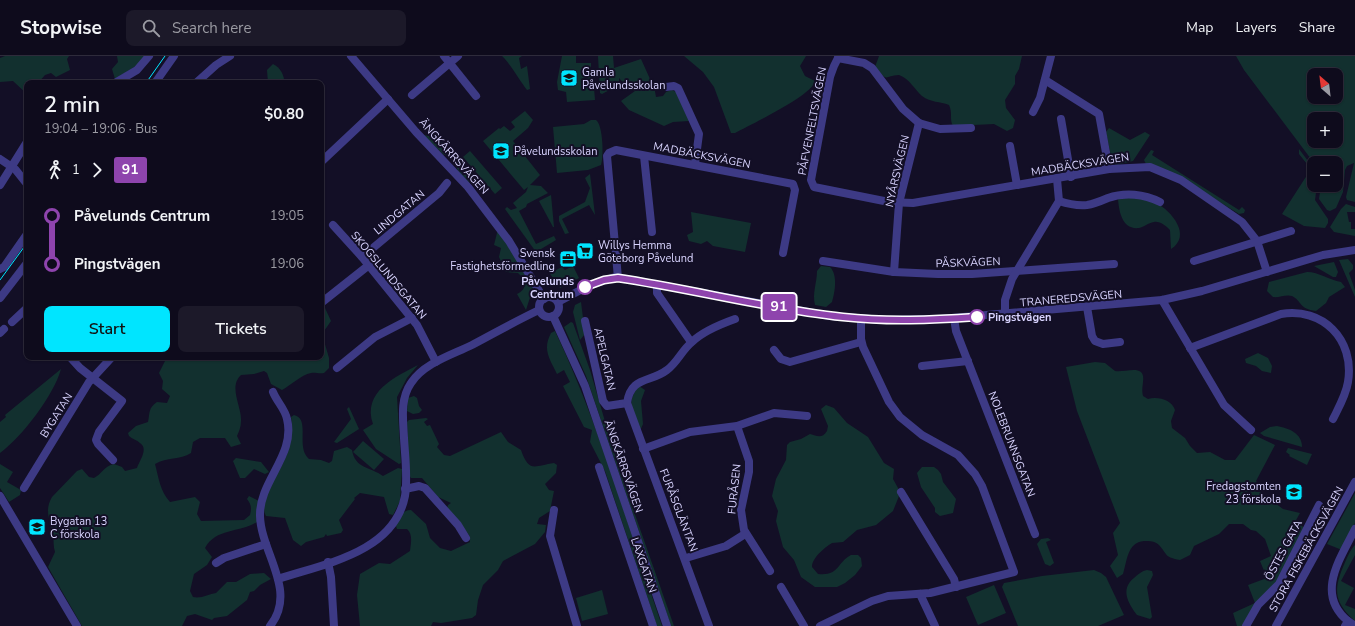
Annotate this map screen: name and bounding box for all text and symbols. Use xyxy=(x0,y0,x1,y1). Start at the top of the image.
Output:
search box xyxy=(126,10,406,46)
text: Stopwise xyxy=(20,15,102,41)
icon: search xyxy=(140,17,162,39)
text: Search here xyxy=(172,18,251,38)
text: Map xyxy=(1186,18,1213,37)
text: Layers xyxy=(1235,18,1277,37)
text: Share xyxy=(1299,18,1335,37)
place label: Gamla Påvelundsskolan xyxy=(582,65,665,93)
street label: PÅFVENFELTSVÄGEN xyxy=(794,66,830,176)
school or university icon: Gamla Påvelundsskolan xyxy=(559,68,579,88)
north arrow xyxy=(1307,68,1343,104)
map controls xyxy=(1307,68,1343,192)
text: 2 min xyxy=(44,90,100,120)
text: $0.80 xyxy=(264,104,304,124)
button: + xyxy=(1307,112,1343,148)
street label: ÄNGKÄRRSVÄGEN xyxy=(415,115,492,198)
text: 19:04 – 19:06 · Bus xyxy=(44,120,158,138)
street label: NYÅRSVÄGEN xyxy=(881,133,913,209)
street label: MADBÄCKSVÄGEN xyxy=(652,139,752,172)
school or university icon: Påvelundsskolan xyxy=(491,141,511,161)
place label: Påvelundsskolan xyxy=(514,144,597,159)
street label: MADBÄCKSVÄGEN xyxy=(1030,149,1130,180)
button: − xyxy=(1307,156,1343,192)
icon: walk xyxy=(44,159,66,181)
icon: forward xyxy=(86,159,108,181)
text: 91 xyxy=(122,160,139,179)
text: 1 xyxy=(72,161,80,179)
street label: LINDGATAN xyxy=(371,187,428,238)
text: Påvelunds Centrum xyxy=(74,206,210,226)
text: 19:05 xyxy=(270,207,304,225)
street label: SKOGSLUNDSGATAN xyxy=(347,228,430,322)
place label: Willys Hemma Göteborg Påvelund xyxy=(598,238,693,266)
supermarket icon: Willys Hemma Göteborg Påvelund xyxy=(575,241,595,261)
place label: Svensk Fastighetsförmedling xyxy=(450,246,555,274)
office icon: Svensk Fastighetsförmedling xyxy=(558,249,578,269)
street label: PÅSKVÄGEN xyxy=(935,253,1001,271)
text: Pingstvägen xyxy=(74,254,161,274)
text: 19:06 xyxy=(270,255,304,273)
place label: Påvelunds Centrum xyxy=(521,274,574,302)
marker: Påvelunds Centrum xyxy=(577,279,593,295)
street label: TRANEREDSVÄGEN xyxy=(1019,287,1123,310)
line badge: 91 xyxy=(761,294,797,320)
text: 91 xyxy=(771,297,787,316)
button: Start xyxy=(44,306,170,352)
button: Tickets xyxy=(178,306,304,352)
marker: Pingstvägen xyxy=(969,309,985,325)
place label: Pingstvägen xyxy=(988,310,1051,325)
street label: APELGATAN xyxy=(590,326,619,392)
street label: NOLEBRUNNSGATAN xyxy=(984,389,1039,499)
street label: BYGATAN xyxy=(37,390,76,441)
street label: ÄNGKÄRRSVÄGEN xyxy=(601,418,646,515)
street label: FURÅSEN xyxy=(723,463,745,515)
street label: FURÅSGLÄNTAN xyxy=(656,466,702,554)
place label: Fredagstomten 23 förskola xyxy=(1206,479,1281,507)
school or university icon: Fredagstomten 23 förskola xyxy=(1284,482,1304,502)
street label: STORA FISKEBÄCKSVÄGEN xyxy=(1266,484,1347,615)
place label: Bygatan 13 C förskola xyxy=(50,514,107,542)
school or university icon: Bygatan 13 C förskola xyxy=(27,517,47,537)
street label: ÖSTES GATA xyxy=(1261,517,1306,583)
street label: LAXGATAN xyxy=(627,536,660,595)

